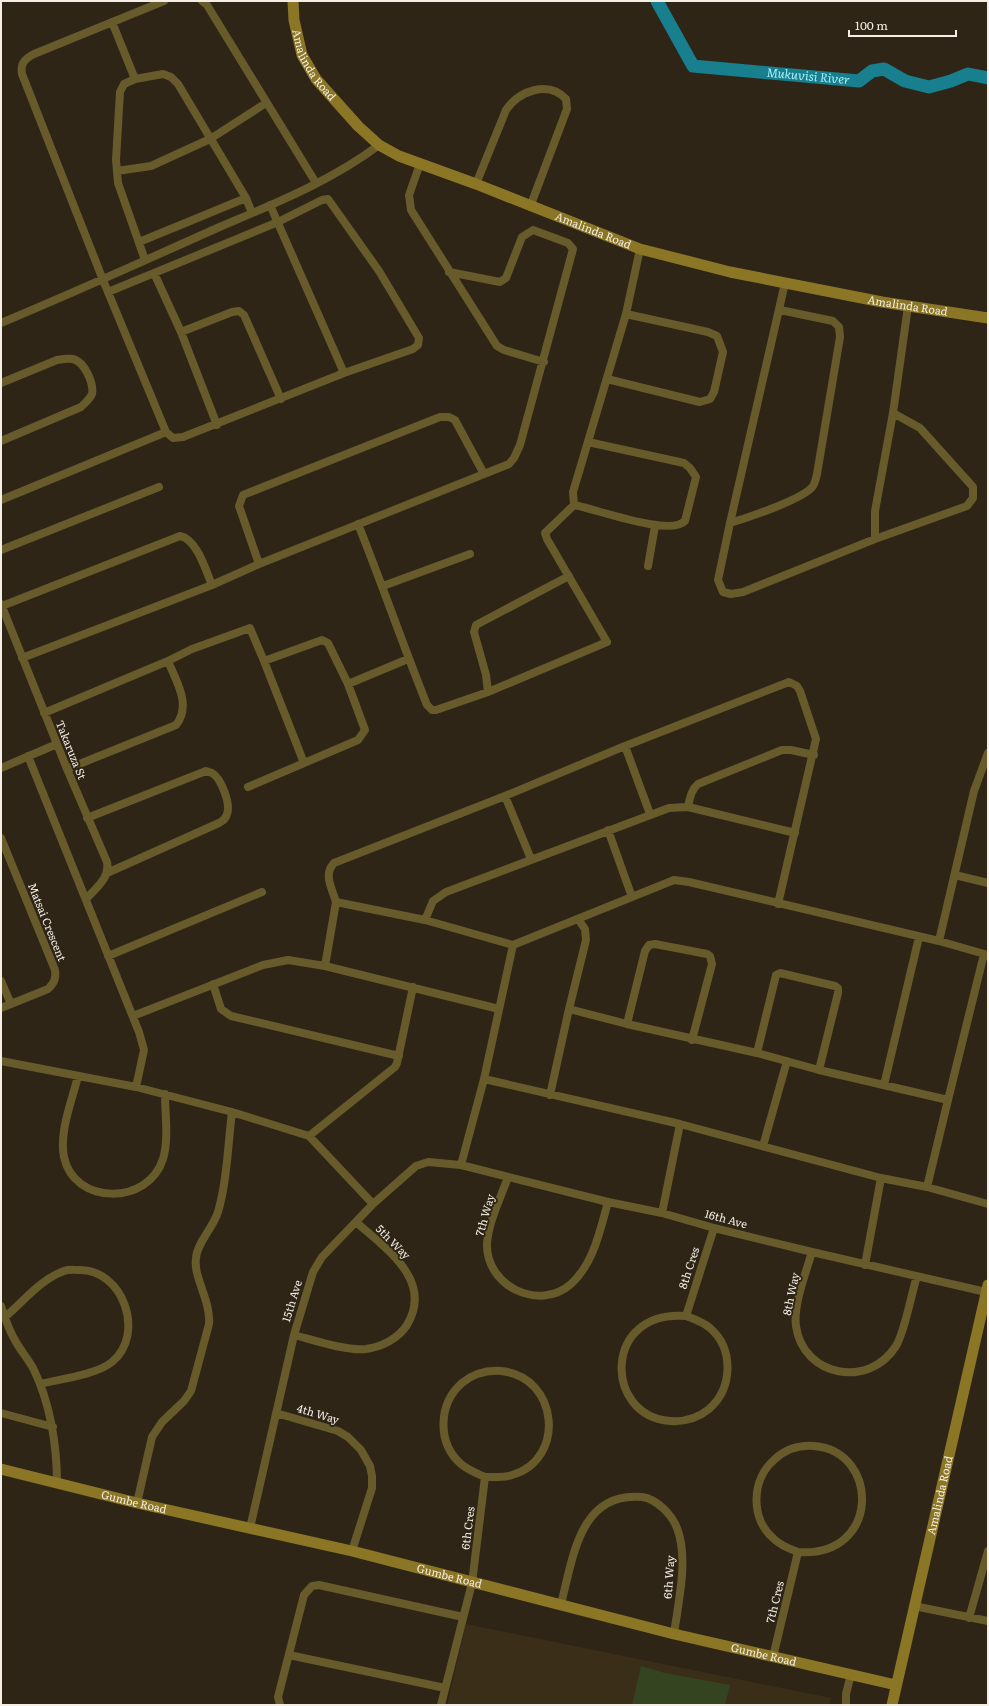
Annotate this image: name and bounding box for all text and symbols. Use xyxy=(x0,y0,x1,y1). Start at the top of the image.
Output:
scale bar xyxy=(849,12,956,38)
text: 100 m xyxy=(855,16,888,34)
street label: Amalinda Road xyxy=(289,27,341,104)
water label: Mukuvisi River xyxy=(766,63,851,88)
street label: Amalinda Road xyxy=(553,207,634,252)
street label: Amalinda Road xyxy=(867,290,949,319)
street label: Takaruza St xyxy=(53,718,91,782)
street label: Matsai Crescent xyxy=(25,880,71,964)
street label: 7th Way xyxy=(470,1191,498,1238)
street label: 16th Ave xyxy=(703,1205,750,1231)
street label: 5th Way xyxy=(373,1220,415,1263)
street label: 8th Cres xyxy=(674,1245,702,1291)
street label: 8th Way xyxy=(778,1270,803,1317)
street label: 15th Ave xyxy=(277,1278,305,1324)
street label: 4th Way xyxy=(295,1399,342,1427)
street label: Amalinda Road xyxy=(922,1454,956,1536)
street label: Gumbe Road xyxy=(100,1485,169,1516)
street label: 6th Cres xyxy=(456,1505,478,1550)
street label: 6th Way xyxy=(659,1554,678,1599)
street label: Gumbe Road xyxy=(415,1559,484,1591)
street label: 7th Cres xyxy=(761,1579,787,1624)
street label: Gumbe Road xyxy=(729,1638,799,1669)

